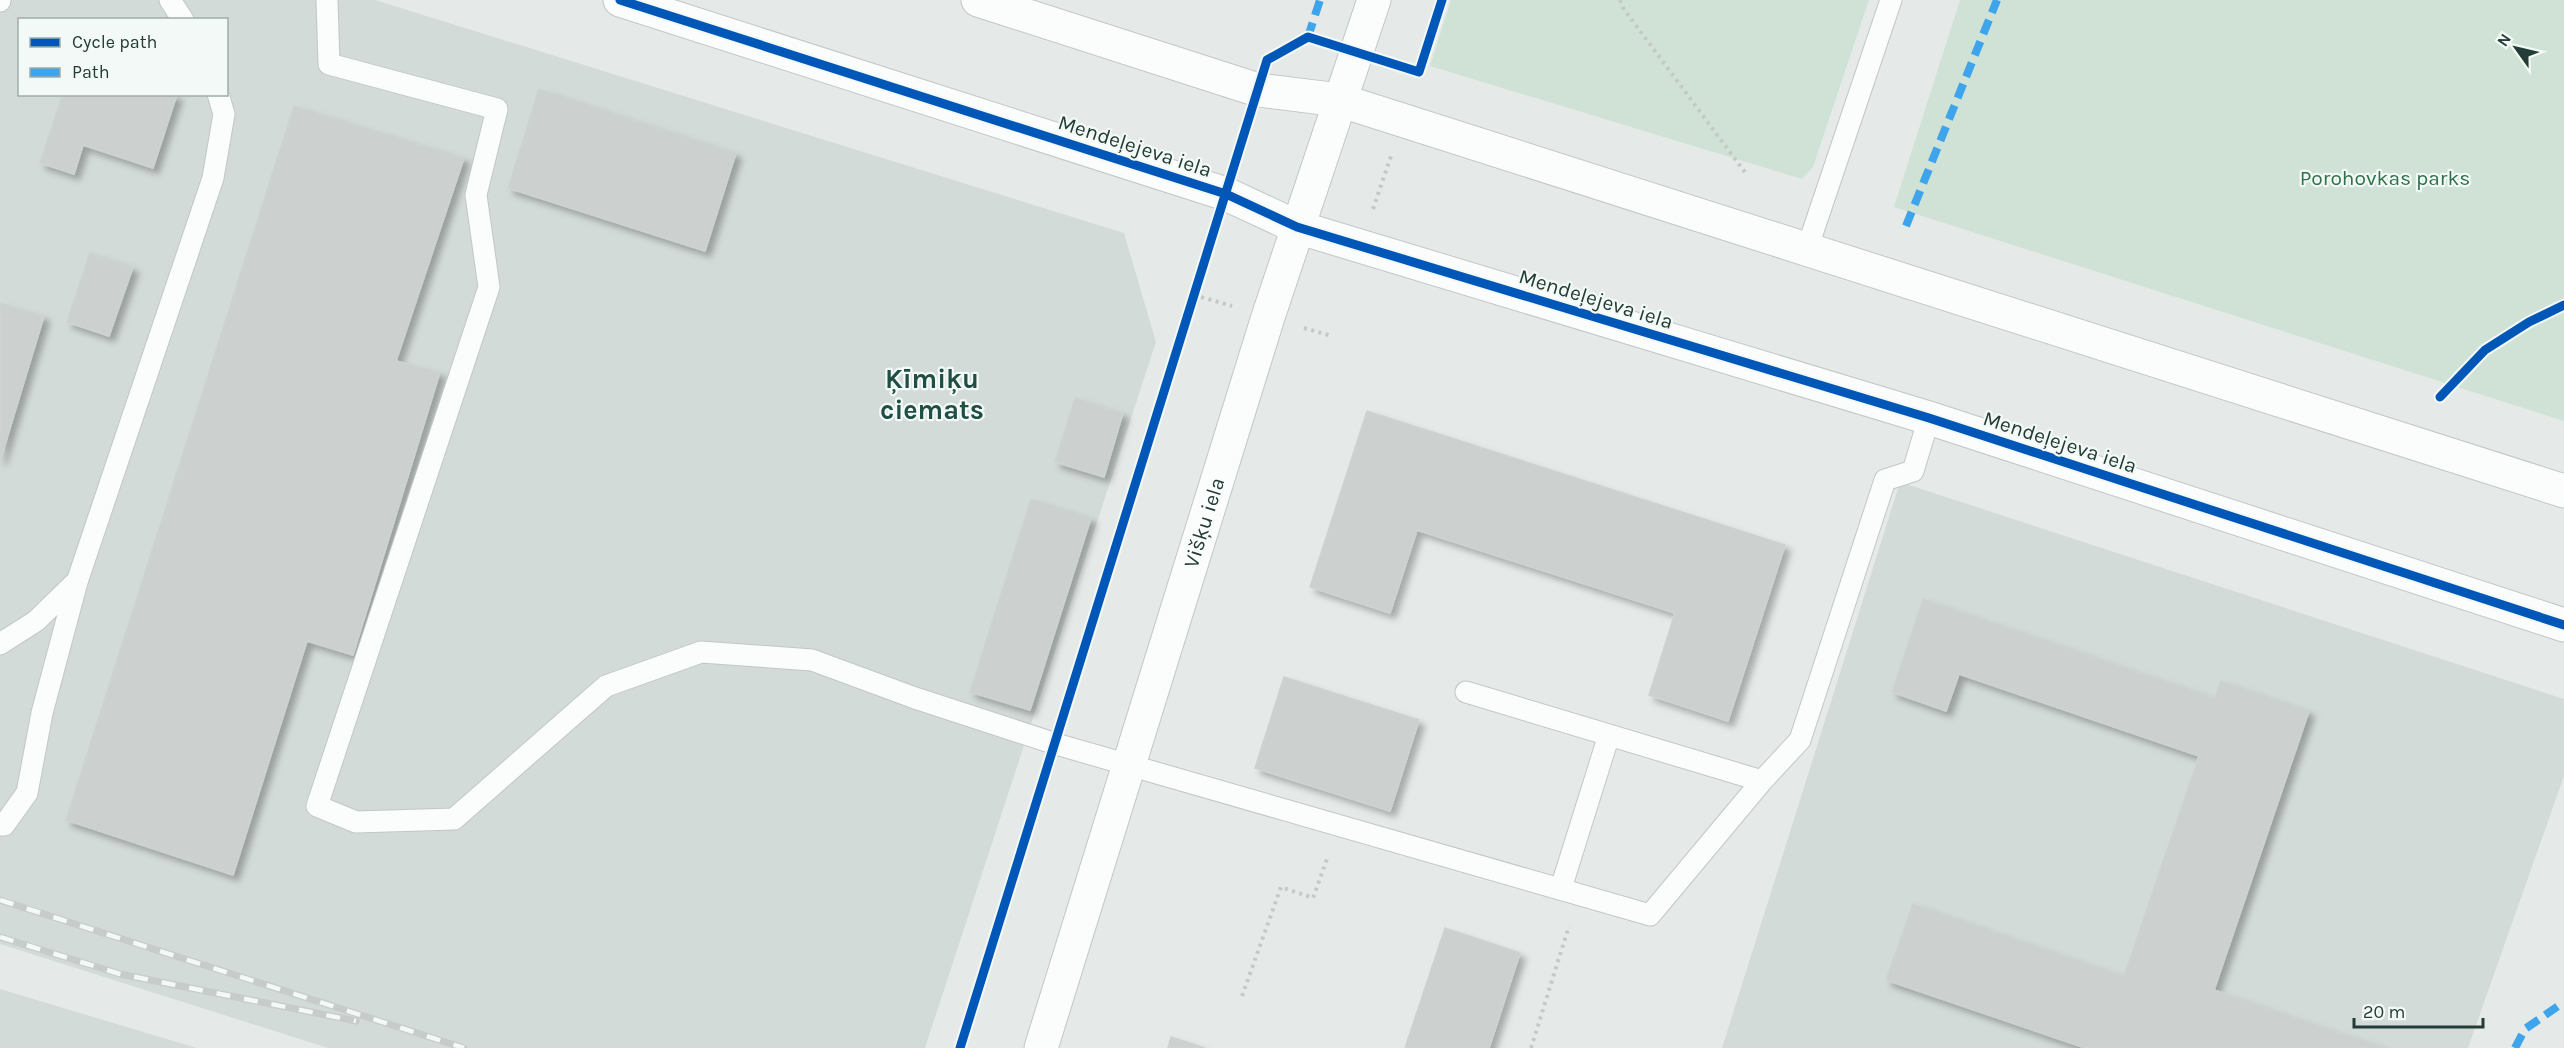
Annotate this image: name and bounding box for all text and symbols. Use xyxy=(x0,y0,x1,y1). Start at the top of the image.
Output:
legend xyxy=(18,18,228,96)
north arrow xyxy=(2486,18,2546,78)
text: N xyxy=(2493,30,2515,50)
text: Cycle path xyxy=(72,31,157,53)
text: Path xyxy=(72,61,110,83)
street label: Mendeļejeva iela xyxy=(1055,110,1215,182)
park label: Porohovkas parks xyxy=(2300,166,2470,190)
street label: Mendeļejeva iela xyxy=(1516,264,1676,334)
district label: Ķīmiķu ciemats xyxy=(880,363,984,426)
street label: Mendeļejeva iela xyxy=(1980,406,2140,478)
street label: Višķu iela xyxy=(1179,475,1229,571)
scale bar xyxy=(2354,991,2483,1029)
text: 20 m xyxy=(2363,1001,2405,1023)

